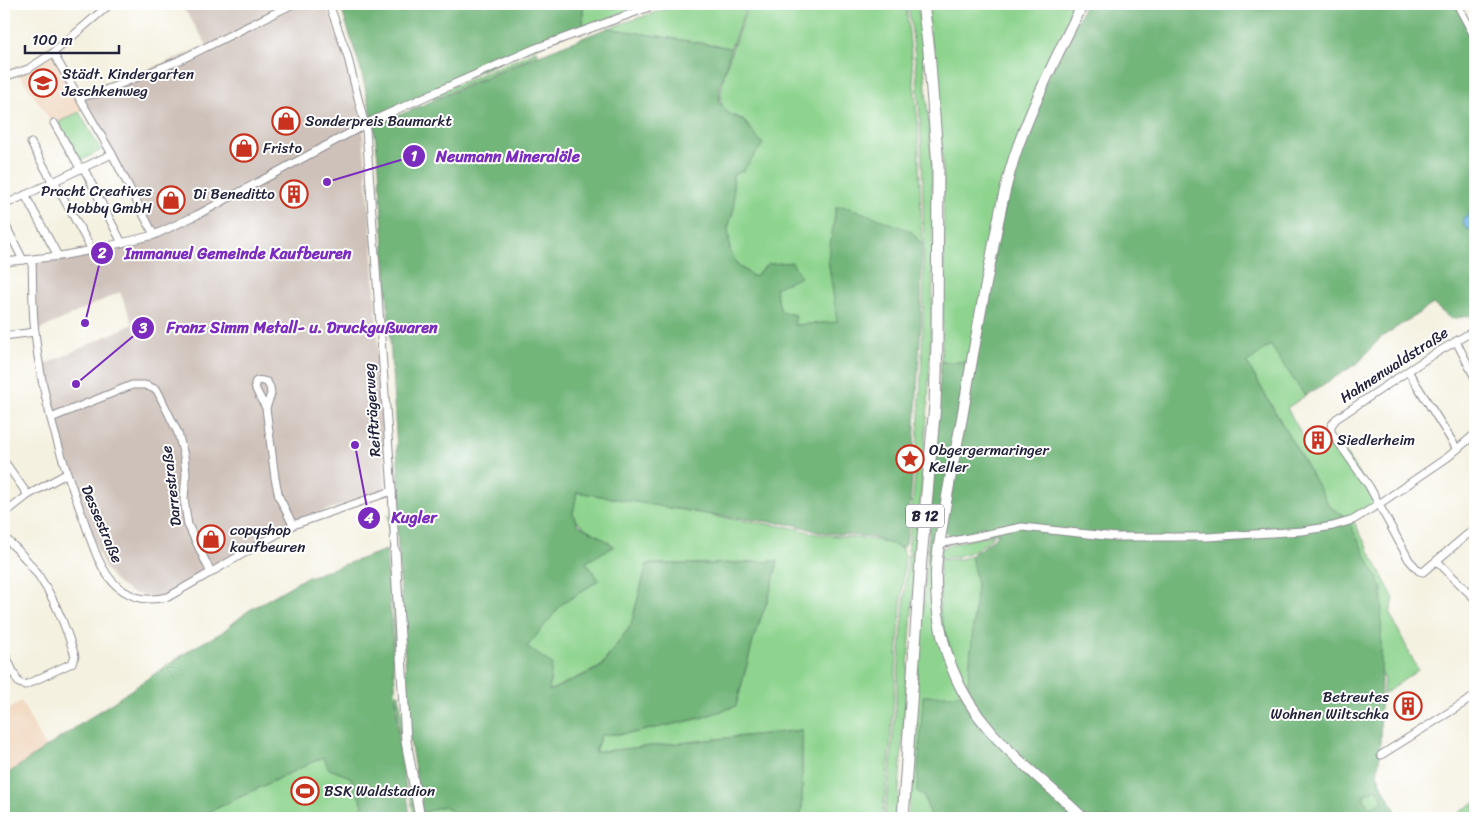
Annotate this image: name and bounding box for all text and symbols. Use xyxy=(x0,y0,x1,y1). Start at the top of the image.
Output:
scale bar xyxy=(25,22,119,54)
text: 100 m xyxy=(32,27,73,53)
place label: Städt. Kindergarten Jeschkenweg xyxy=(61,61,194,104)
school or university icon: Städt. Kindergarten Jeschkenweg xyxy=(28,68,58,98)
shop icon: Sonderpreis Baumarkt xyxy=(271,106,301,136)
place label: Sonderpreis Baumarkt xyxy=(305,108,453,134)
shop icon: Fristo xyxy=(229,133,259,163)
place label: Fristo xyxy=(263,135,302,161)
callout: Neumann Mineralöle xyxy=(401,141,590,172)
text: Neumann Mineralöle xyxy=(435,142,581,171)
text: 1 xyxy=(411,143,418,169)
place label: Pracht Creatives Hobby GmbH xyxy=(41,178,152,221)
building icon: Di Beneditto xyxy=(279,179,309,209)
place label: Di Beneditto xyxy=(193,181,275,207)
shop icon: Pracht Creatives Hobby GmbH xyxy=(156,185,186,215)
callout: Immanuel Gemeinde Kaufbeuren xyxy=(89,238,361,269)
text: Immanuel Gemeinde Kaufbeuren xyxy=(124,239,352,268)
text: 2 xyxy=(97,240,107,266)
callout: Franz Simm Metall- u. Druckgußwaren xyxy=(131,312,448,343)
text: Franz Simm Metall- u. Druckgußwaren xyxy=(165,313,438,342)
text: 3 xyxy=(138,315,148,341)
street label: Hahnenwaldstraße xyxy=(1334,320,1454,410)
street label: Reifträgerweg xyxy=(356,362,388,458)
building icon: Siedlerheim xyxy=(1303,425,1333,455)
place label: Siedlerheim xyxy=(1337,427,1415,453)
place label: Obgergermaringer Keller xyxy=(929,437,1050,480)
street label: Darrestraße xyxy=(153,444,189,528)
place icon: Obgergermaringer Keller xyxy=(895,444,925,474)
street label: Dessestraße xyxy=(74,481,130,567)
callout: Kugler xyxy=(356,502,447,533)
text: Kugler xyxy=(390,503,438,532)
road number: B 12 xyxy=(906,504,944,528)
text: 4 xyxy=(363,505,374,531)
place label: copyshop kaufbeuren xyxy=(230,517,305,560)
shop icon: copyshop kaufbeuren xyxy=(196,524,226,554)
place label: Betreutes Wohnen Wiltschka xyxy=(1271,684,1389,727)
building icon: Betreutes Wohnen Wiltschka xyxy=(1393,691,1423,721)
sports icon: BSK Waldstadion xyxy=(290,776,320,806)
place label: BSK Waldstadion xyxy=(324,778,435,804)

